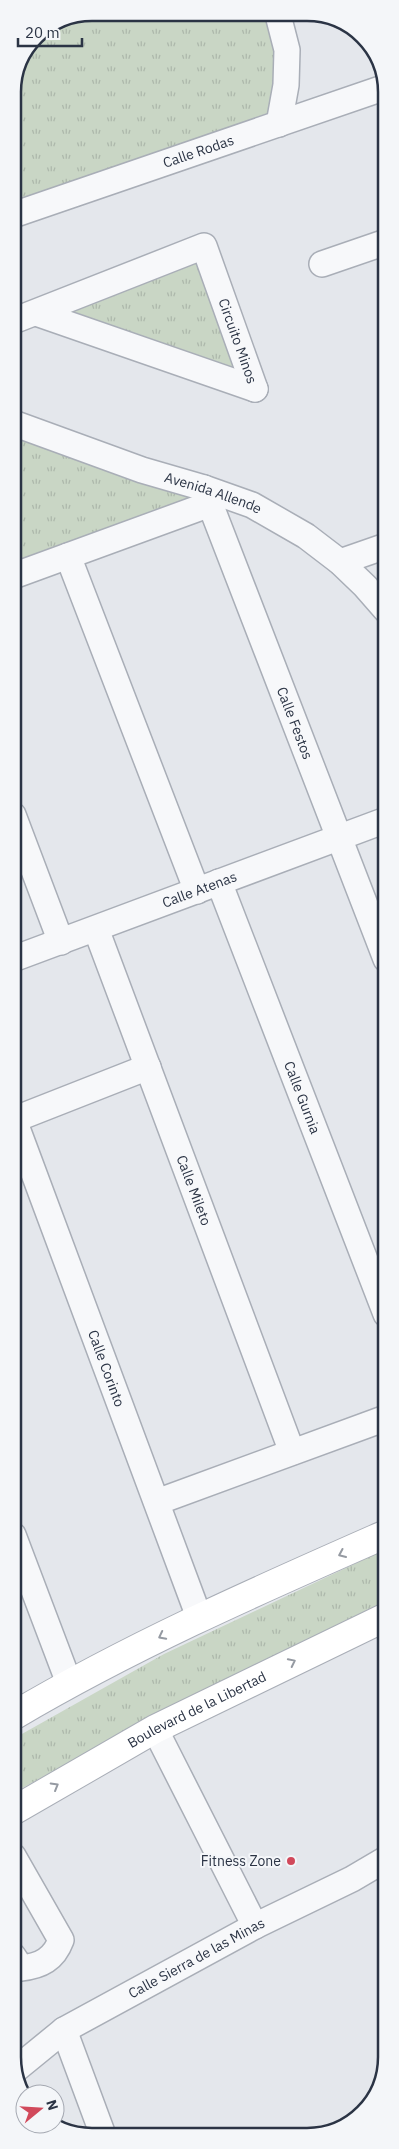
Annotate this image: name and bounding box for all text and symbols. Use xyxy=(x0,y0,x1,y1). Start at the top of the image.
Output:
scale bar xyxy=(18,15,81,47)
text: 20 m xyxy=(25,23,60,42)
street label: Calle Rodas xyxy=(161,131,236,172)
street label: Circuito Minos xyxy=(214,296,261,386)
street label: Avenida Allende xyxy=(162,468,265,518)
street label: Calle Festos xyxy=(273,684,317,762)
street label: Calle Atenas xyxy=(160,867,240,912)
street label: Calle Gurnia xyxy=(280,1059,325,1137)
street label: Calle Mileto xyxy=(173,1153,215,1228)
street label: Calle Corinto xyxy=(84,1327,129,1409)
one-way arrow xyxy=(338,1547,347,1558)
one-way arrow xyxy=(158,1630,167,1640)
one-way arrow xyxy=(287,1658,296,1668)
street label: Boulevard de la Libertad xyxy=(124,1667,269,1752)
one-way arrow xyxy=(50,1783,59,1793)
place label: Fitness Zone xyxy=(201,1852,281,1870)
marker: Fitness Zone xyxy=(285,1855,297,1867)
street label: Calle Sierra de las Minas xyxy=(125,1914,268,2002)
north arrow xyxy=(15,2084,65,2134)
text: N xyxy=(42,2097,62,2113)

